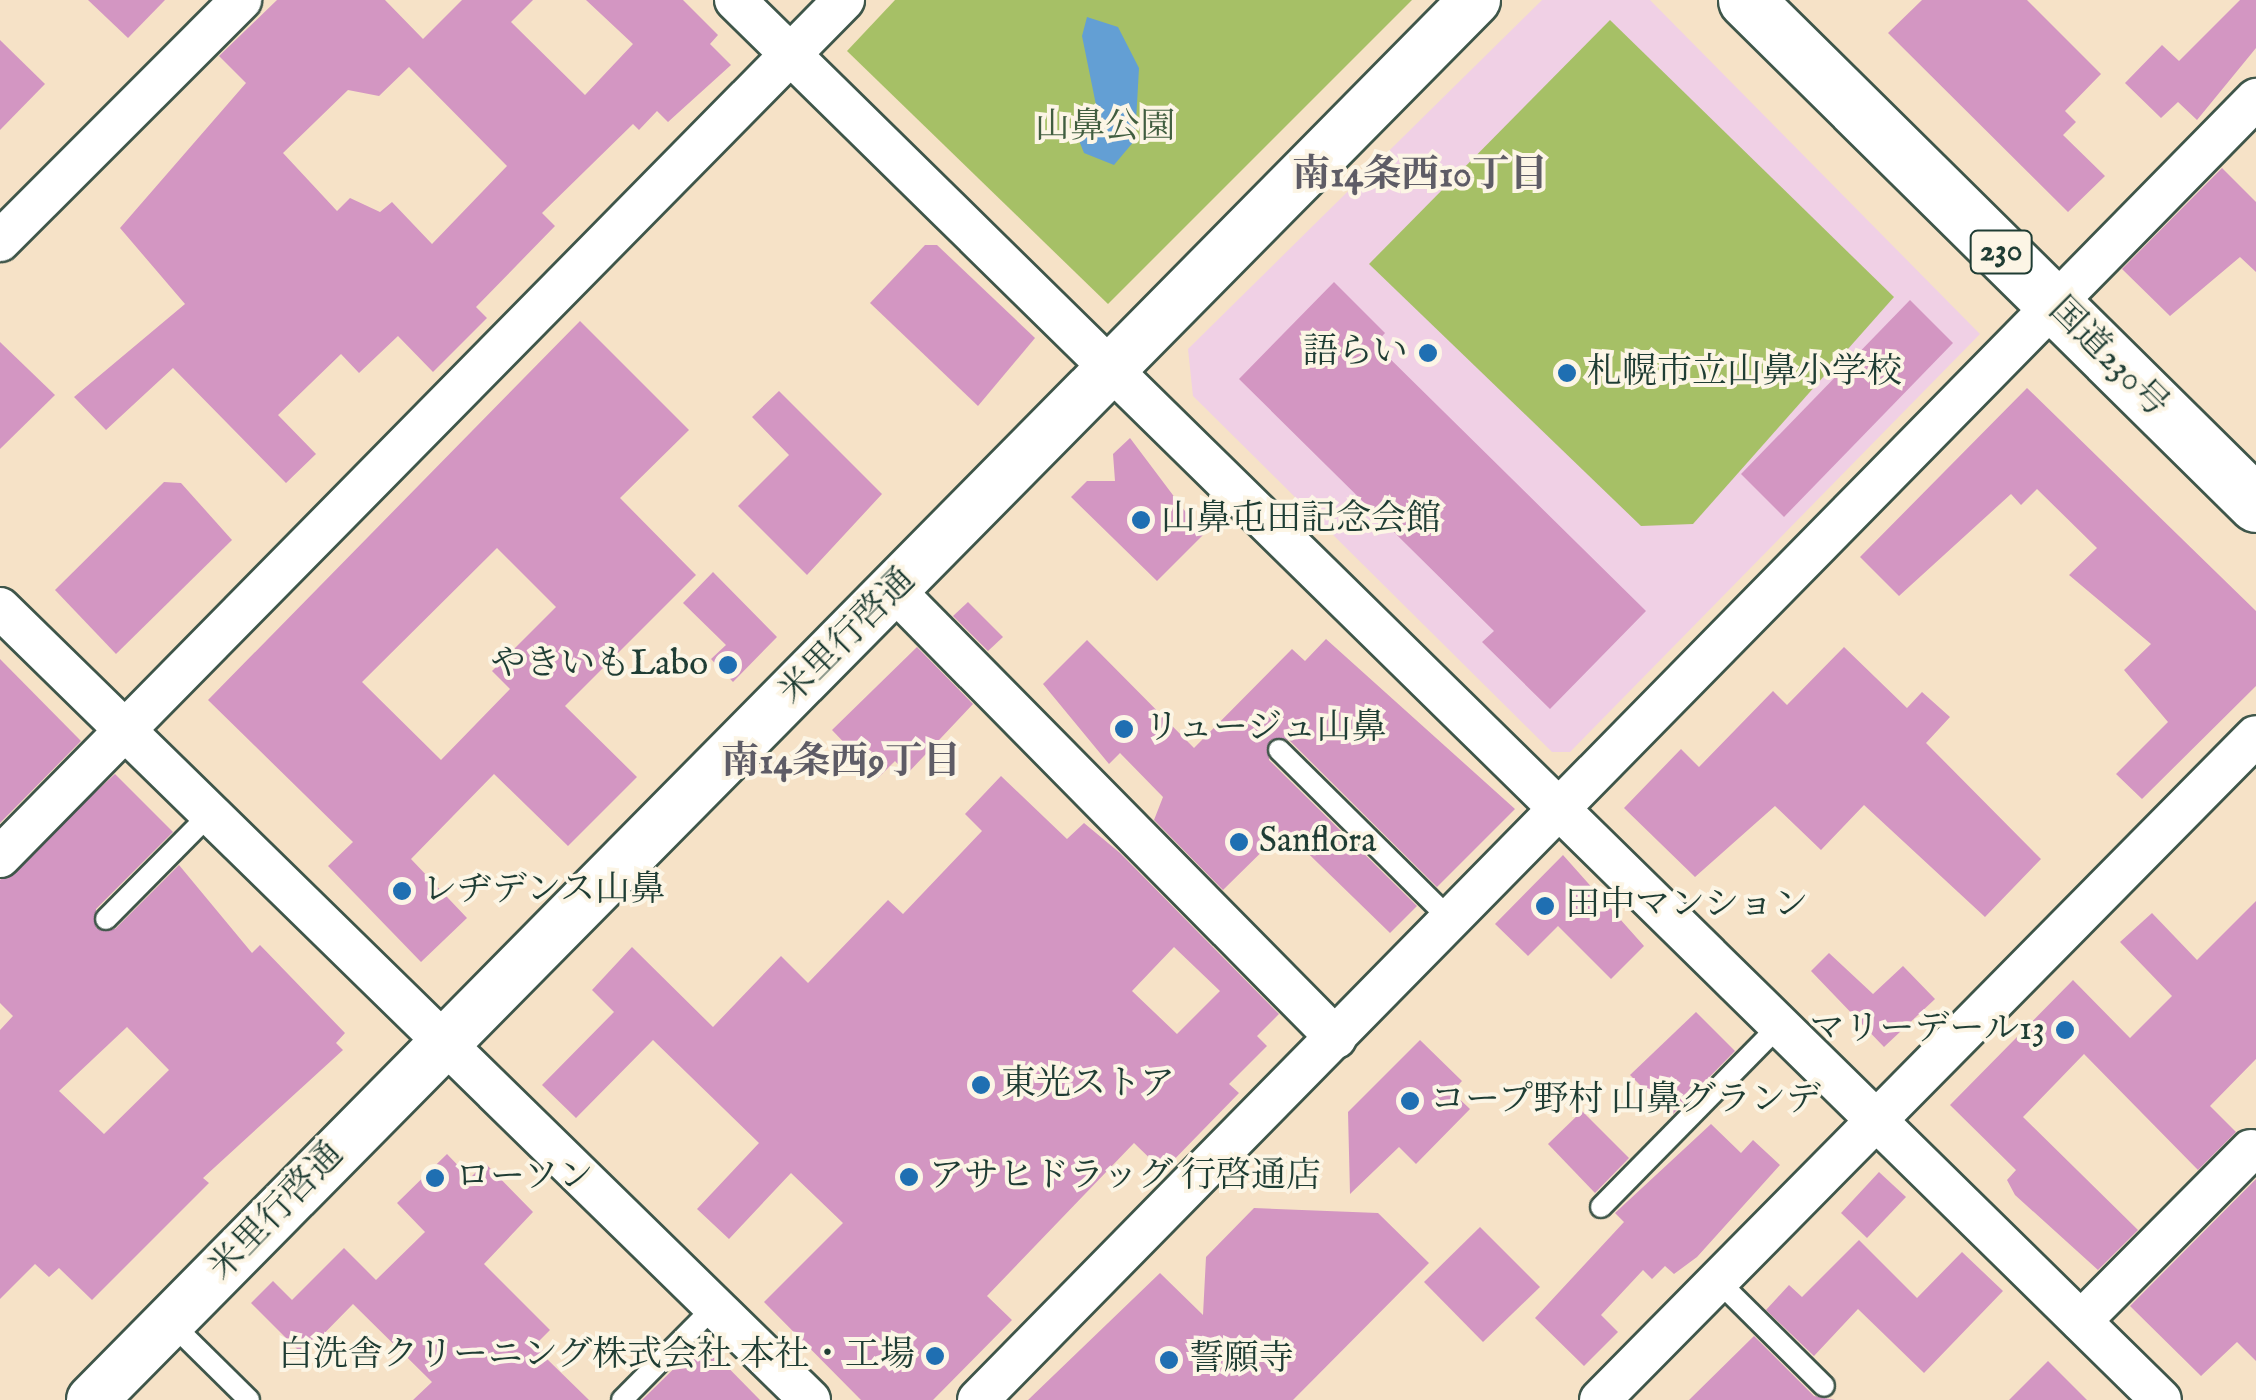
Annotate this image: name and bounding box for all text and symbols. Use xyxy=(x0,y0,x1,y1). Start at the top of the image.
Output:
park label: 山鼻公園 xyxy=(1035,107,1175,149)
district label: 南14条西10丁目 xyxy=(1292,154,1548,200)
road number: 230 xyxy=(1968,225,2034,279)
street label: 国道230号 xyxy=(2040,290,2176,426)
place label: 語らい xyxy=(1303,332,1408,374)
marker: 語らい xyxy=(1417,342,1439,364)
place label: 札幌市立山鼻小学校 xyxy=(1587,352,1902,394)
marker: 札幌市立山鼻小学校 xyxy=(1556,362,1578,384)
place label: 山鼻屯田記念会館 xyxy=(1161,499,1441,541)
marker: 山鼻屯田記念会館 xyxy=(1130,509,1152,531)
street label: 米里行啓通 xyxy=(771,560,925,714)
place label: やきいもLabo xyxy=(490,644,708,686)
marker: やきいもLabo xyxy=(717,654,739,676)
place label: リュージュ山鼻 xyxy=(1144,708,1389,750)
marker: リュージュ山鼻 xyxy=(1113,718,1135,740)
district label: 南14条西9丁目 xyxy=(721,741,961,787)
place label: Sanflora xyxy=(1259,821,1376,863)
marker: Sanflora xyxy=(1228,831,1250,853)
place label: レヂデンス山鼻 xyxy=(422,870,667,912)
marker: レヂデンス山鼻 xyxy=(391,880,413,902)
place label: 田中マンション xyxy=(1565,885,1810,927)
marker: 田中マンション xyxy=(1534,895,1556,917)
place label: マリーデール13 xyxy=(1809,1009,2045,1051)
marker: マリーデール13 xyxy=(2054,1019,2076,1041)
place label: 東光ストア xyxy=(1001,1064,1176,1106)
marker: 東光ストア xyxy=(970,1074,992,1096)
place label: コープ野村 山鼻グランデ xyxy=(1430,1080,1823,1122)
marker: コープ野村 山鼻グランデ xyxy=(1399,1090,1421,1112)
street label: 米里行啓通 xyxy=(201,1134,353,1290)
place label: アサヒドラッグ 行啓通店 xyxy=(929,1156,1322,1198)
place label: ローソン xyxy=(455,1157,595,1199)
marker: アサヒドラッグ 行啓通店 xyxy=(898,1166,920,1188)
marker: ローソン xyxy=(424,1167,446,1189)
place label: 白洗舎クリーニング株式会社 本社・工場 xyxy=(277,1335,915,1377)
place label: 誓願寺 xyxy=(1189,1339,1294,1381)
marker: 白洗舎クリーニング株式会社 本社・工場 xyxy=(924,1345,946,1367)
marker: 誓願寺 xyxy=(1158,1349,1180,1371)

